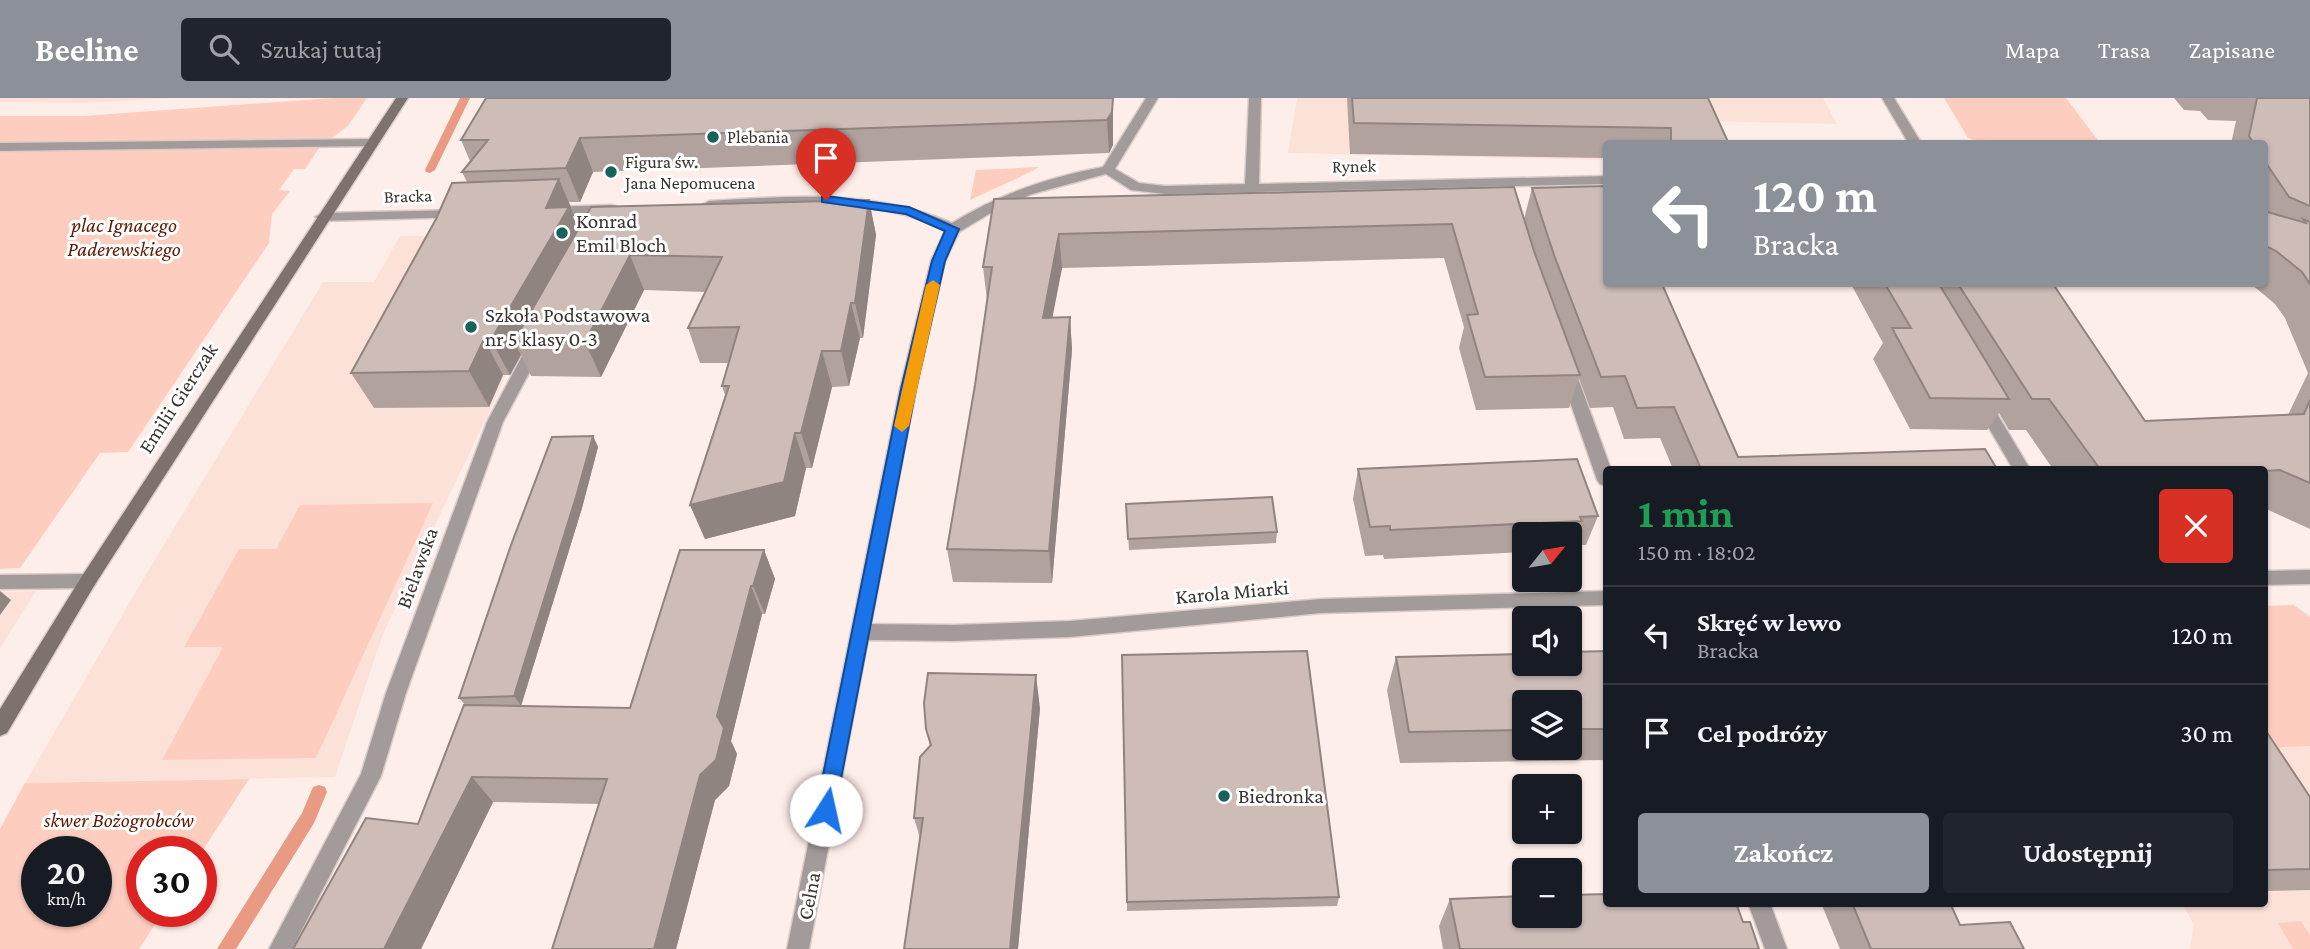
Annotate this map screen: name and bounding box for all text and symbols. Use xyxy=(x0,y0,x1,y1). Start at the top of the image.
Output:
search box xyxy=(181,18,671,81)
icon: search xyxy=(205,30,243,68)
text: Beeline xyxy=(35,31,139,68)
text: Szukaj tutaj xyxy=(261,35,382,64)
text: Mapa xyxy=(2005,36,2060,63)
text: Trasa xyxy=(2098,36,2151,63)
text: Zapisane xyxy=(2189,36,2275,63)
place label: Plebania xyxy=(727,127,789,147)
pin xyxy=(796,128,856,200)
marker: Plebania xyxy=(705,129,721,145)
icon: arrive xyxy=(807,139,845,177)
place label: Figura św. Jana Nepomucena xyxy=(623,152,755,193)
street label: Rynek xyxy=(1332,156,1377,176)
marker: Figura św. Jana Nepomucena xyxy=(603,164,619,180)
icon: left xyxy=(1638,168,1729,259)
text: 120 m xyxy=(1753,168,1877,223)
street label: Bracka xyxy=(383,185,433,207)
place label: Konrad Emil Bloch xyxy=(576,209,667,257)
park label: plac Ignacego Paderewskiego xyxy=(67,213,181,261)
marker: Konrad Emil Bloch xyxy=(554,225,570,241)
text: Bracka xyxy=(1753,226,1839,262)
place label: Szkoła Podstawowa nr 5 klasy 0-3 xyxy=(485,303,650,351)
marker: Szkoła Podstawowa nr 5 klasy 0-3 xyxy=(463,319,479,335)
street label: Emilii Gierczak xyxy=(133,338,223,458)
text: 1 min xyxy=(1638,489,1734,536)
button: close xyxy=(2159,489,2233,563)
north arrow xyxy=(1512,522,1582,592)
map controls xyxy=(1512,522,1582,928)
street label: Bielawska xyxy=(391,524,443,612)
text: 150 m · 18:02 xyxy=(1638,539,1755,565)
street label: Karola Miarki xyxy=(1174,575,1290,609)
button: sound xyxy=(1512,606,1582,676)
text: Skręć w lewo xyxy=(1697,608,1842,637)
icon: left xyxy=(1638,616,1676,654)
text: 120 m xyxy=(2172,621,2233,650)
text: Bracka xyxy=(1697,637,1759,663)
button: layers xyxy=(1512,690,1582,760)
icon: arrive xyxy=(1638,714,1676,752)
text: Cel podróży xyxy=(1697,719,1827,748)
text: 30 m xyxy=(2180,719,2233,748)
position arrow xyxy=(789,773,863,847)
button: + xyxy=(1512,774,1582,844)
place label: Biedronka xyxy=(1238,784,1324,808)
marker: Biedronka xyxy=(1216,788,1232,804)
park label: skwer Bożogrobców xyxy=(43,808,194,832)
button: Zakończ xyxy=(1638,813,1929,893)
button: Udostępnij xyxy=(1943,813,2233,893)
speed limit sign: 30 xyxy=(126,836,217,927)
text: 20 xyxy=(47,853,86,892)
button: − xyxy=(1512,858,1582,928)
street label: Celna xyxy=(793,870,825,922)
text: km/h xyxy=(47,889,86,909)

